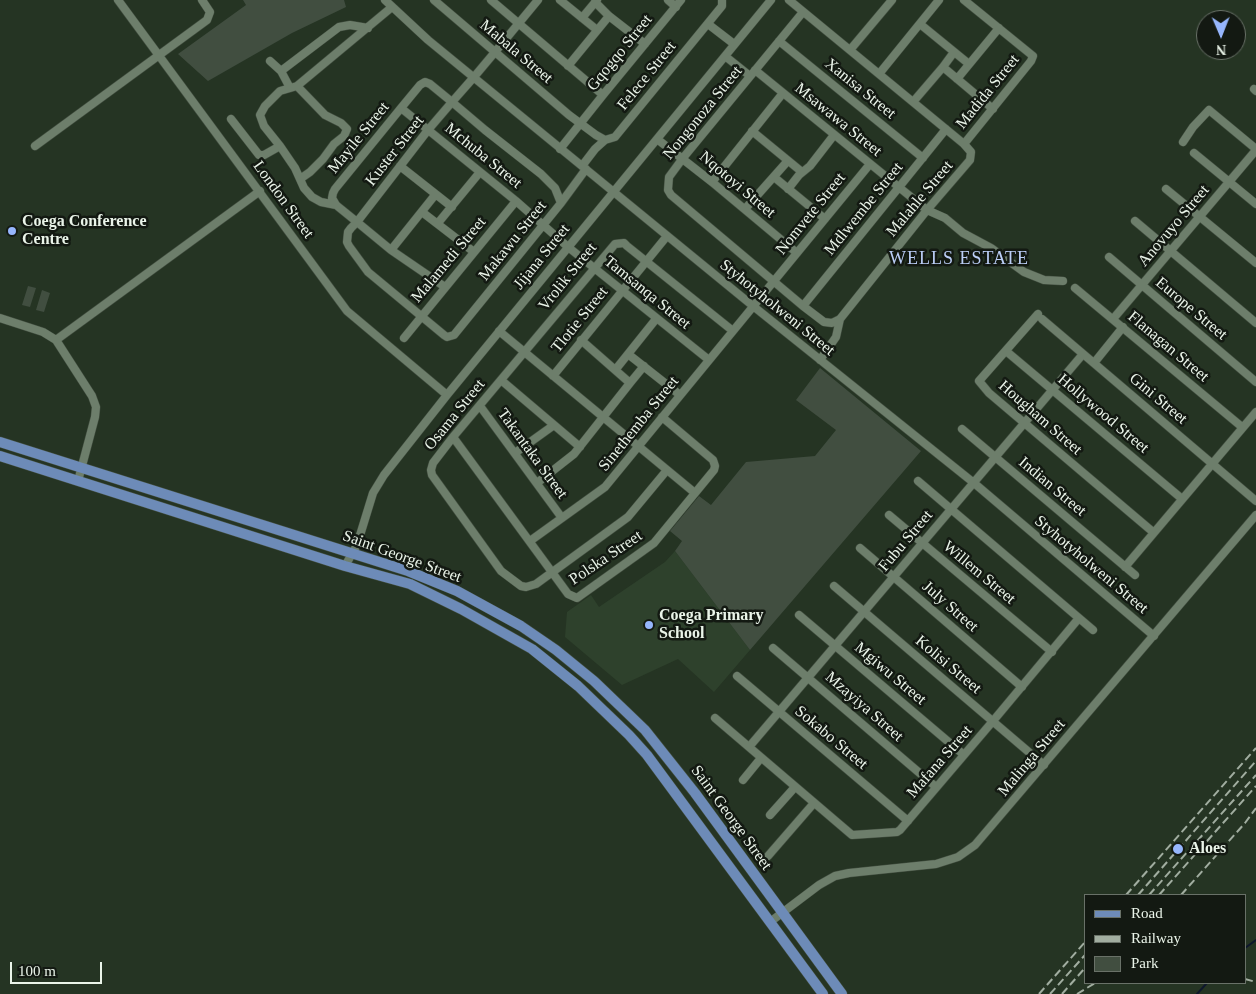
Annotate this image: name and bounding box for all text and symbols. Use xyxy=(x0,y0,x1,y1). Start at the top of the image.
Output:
north arrow xyxy=(1196,10,1246,60)
street label: Gqogqo Street xyxy=(583,11,657,95)
street label: Mabala Street xyxy=(476,16,556,88)
street label: Felece Street xyxy=(613,38,681,114)
text: N xyxy=(1216,42,1226,57)
street label: Madida Street xyxy=(952,51,1024,133)
street label: Xanisa Street xyxy=(821,55,899,123)
street label: Nongonoza Street xyxy=(659,62,747,164)
street label: Msawawa Street xyxy=(791,79,885,161)
street label: Mayile Street xyxy=(324,98,394,178)
street label: Kuster Street xyxy=(362,112,428,190)
street label: Mchuba Street xyxy=(441,119,525,193)
street label: Nqotoyi Street xyxy=(695,148,779,222)
street label: Malahle Street xyxy=(883,157,957,241)
street label: London Street xyxy=(248,158,318,242)
street label: Mdlwembe Street xyxy=(821,159,907,259)
street label: Nomvete Street xyxy=(772,169,850,259)
street label: Anovuyo Street xyxy=(1134,181,1214,271)
street label: Makawu Street xyxy=(475,197,551,285)
place label: Coega Conference Centre xyxy=(22,212,147,250)
street label: Malamedi Street xyxy=(408,213,490,307)
street label: Jijana Street xyxy=(510,220,574,294)
marker: Coega Conference Centre xyxy=(6,225,18,237)
street label: Vrolik Street xyxy=(535,239,601,315)
district label: WELLS ESTATE xyxy=(887,248,1031,270)
street label: Tamsanqa Street xyxy=(600,252,694,334)
street label: Styhotyholweni Street xyxy=(716,256,838,360)
street label: Europe Street xyxy=(1151,274,1231,344)
street label: Tlotie Street xyxy=(548,283,612,357)
street label: Flanagan Street xyxy=(1124,308,1212,386)
street label: Gini Street xyxy=(1125,369,1191,429)
street label: Hollywood Street xyxy=(1053,370,1153,458)
street label: Sinethemba Street xyxy=(595,373,683,475)
street label: Osama Street xyxy=(421,376,489,454)
street label: Hougham Street xyxy=(994,377,1086,459)
street label: Takantaka Street xyxy=(493,405,571,503)
street label: Indian Street xyxy=(1014,453,1090,521)
street label: Fubu Street xyxy=(875,506,937,576)
street label: Styhotyholweni Street xyxy=(1030,512,1152,618)
street label: Saint George Street xyxy=(340,527,464,587)
street label: Polska Street xyxy=(566,527,646,589)
street label: Willem Street xyxy=(939,537,1019,609)
street label: July Street xyxy=(918,577,982,637)
place label: Coega Primary School xyxy=(659,606,763,644)
marker: Coega Primary School xyxy=(643,619,655,631)
street label: Kolisi Street xyxy=(911,632,985,698)
street label: Mgiwu Street xyxy=(850,639,930,709)
street label: Mzayiya Street xyxy=(821,668,907,746)
street label: Sokabo Street xyxy=(791,702,871,774)
street label: Malinga Street xyxy=(994,716,1070,800)
street label: Mafana Street xyxy=(903,722,977,802)
street label: Saint George Street xyxy=(686,762,776,874)
place label: Aloes xyxy=(1189,839,1226,859)
marker: Aloes xyxy=(1171,842,1185,856)
legend xyxy=(1084,894,1246,984)
text: Road xyxy=(1131,905,1163,921)
text: Railway xyxy=(1131,930,1181,946)
scale bar xyxy=(12,952,105,984)
text: Park xyxy=(1131,955,1159,971)
text: 100 m xyxy=(18,963,56,979)

